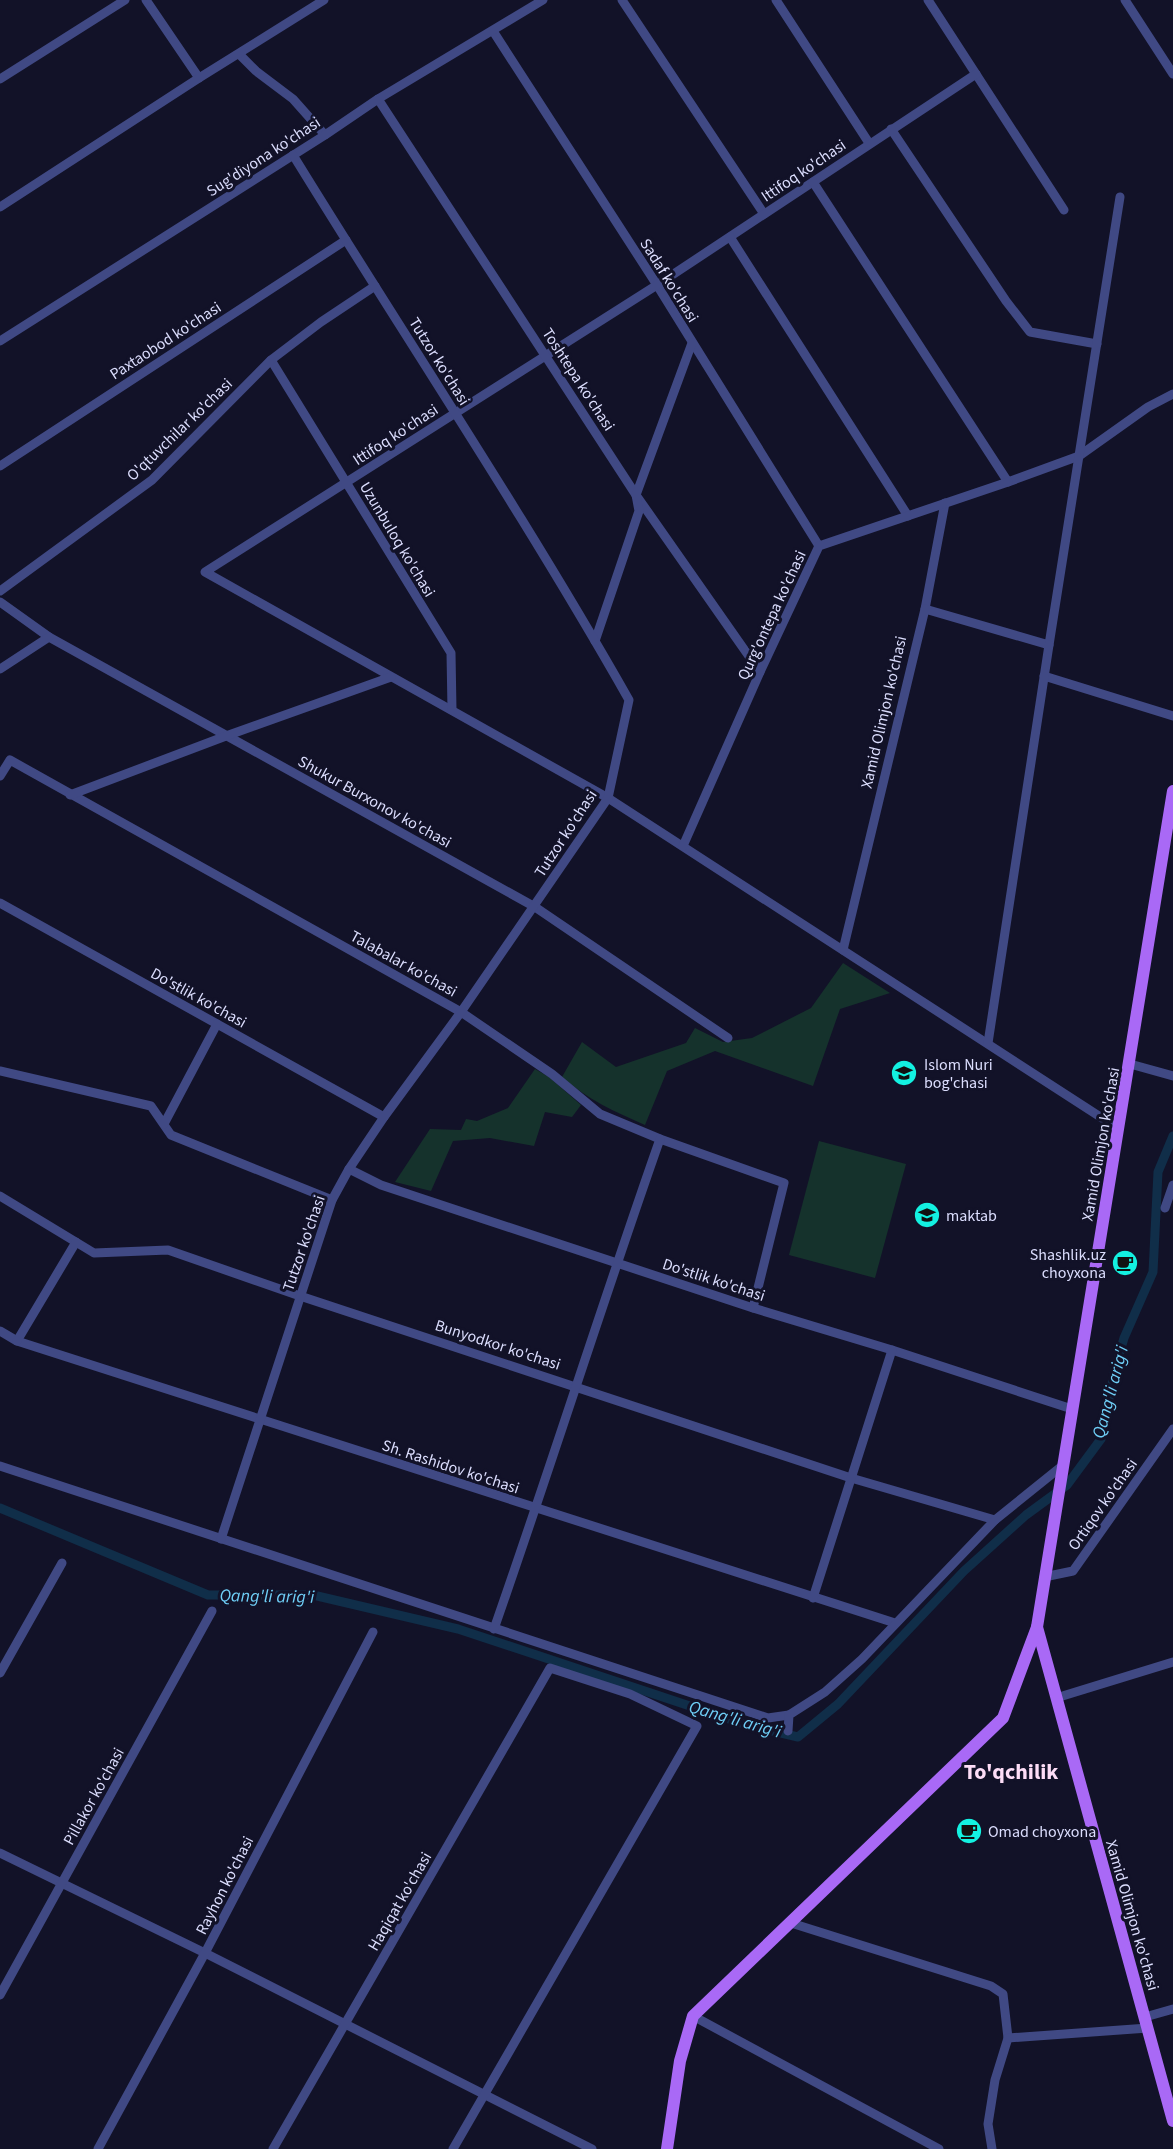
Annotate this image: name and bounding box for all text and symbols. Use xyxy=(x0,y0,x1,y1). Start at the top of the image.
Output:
street label: Sug'diyona ko'chasi xyxy=(202,112,325,202)
street label: Ittifoq ko'chasi xyxy=(757,134,850,207)
street label: Sadaf ko'chasi xyxy=(635,234,704,327)
street label: Paxtaobod ko'chasi xyxy=(106,297,225,385)
street label: Tutzor ko'chasi xyxy=(403,313,475,410)
street label: Toshtepa ko'chasi xyxy=(537,324,620,435)
street label: O'qtuvchilar ko'chasi xyxy=(122,373,237,486)
street label: Ittifoq ko'chasi xyxy=(348,399,443,471)
street label: Uzunbuloq ko'chasi xyxy=(354,478,440,601)
street label: Qurg'ontepa ko'chasi xyxy=(732,547,812,684)
street label: Xamid Olimjon ko'chasi xyxy=(856,634,912,791)
street label: Shukur Burxonov ko'chasi xyxy=(294,750,455,853)
street label: Tutzor ko'chasi xyxy=(529,786,602,882)
street label: Talabalar ko'chasi xyxy=(346,925,461,1002)
street label: Do'stlik ko'chasi xyxy=(147,962,251,1033)
place label: Islom Nuri bog'chasi xyxy=(924,1054,993,1094)
school or university icon: Islom Nuri bog'chasi xyxy=(889,1058,919,1088)
street label: Xamid Olimjon ko'chasi xyxy=(1077,1065,1125,1223)
street label: Tutzor ko'chasi xyxy=(277,1192,331,1294)
school or university icon: maktab xyxy=(912,1200,942,1230)
place label: maktab xyxy=(946,1205,997,1227)
place label: Shashlik.uz choyxona xyxy=(1030,1244,1106,1284)
cafe icon: Shashlik.uz choyxona xyxy=(1110,1248,1140,1278)
street label: Do'stlik ko'chasi xyxy=(660,1253,768,1307)
street label: Bunyodkor ko'chasi xyxy=(432,1314,563,1376)
water label: Qang'li arig'i xyxy=(1086,1342,1135,1441)
street label: Sh. Rashidov ko'chasi xyxy=(379,1434,522,1500)
street label: Ortiqov ko'chasi xyxy=(1063,1454,1143,1555)
water label: Qang'li arig'i xyxy=(219,1583,315,1610)
water label: Qang'li arig'i xyxy=(686,1694,785,1745)
street label: Pillakor ko'chasi xyxy=(58,1744,130,1849)
district label: To'qchilik xyxy=(964,1756,1058,1788)
cafe icon: Omad choyxona xyxy=(954,1816,984,1846)
place label: Omad choyxona xyxy=(988,1821,1096,1843)
street label: Rayhon ko'chasi xyxy=(191,1832,259,1939)
street label: Xamid Olimjon ko'chasi xyxy=(1100,1837,1164,1993)
street label: Haqiqat ko'chasi xyxy=(363,1848,437,1955)

